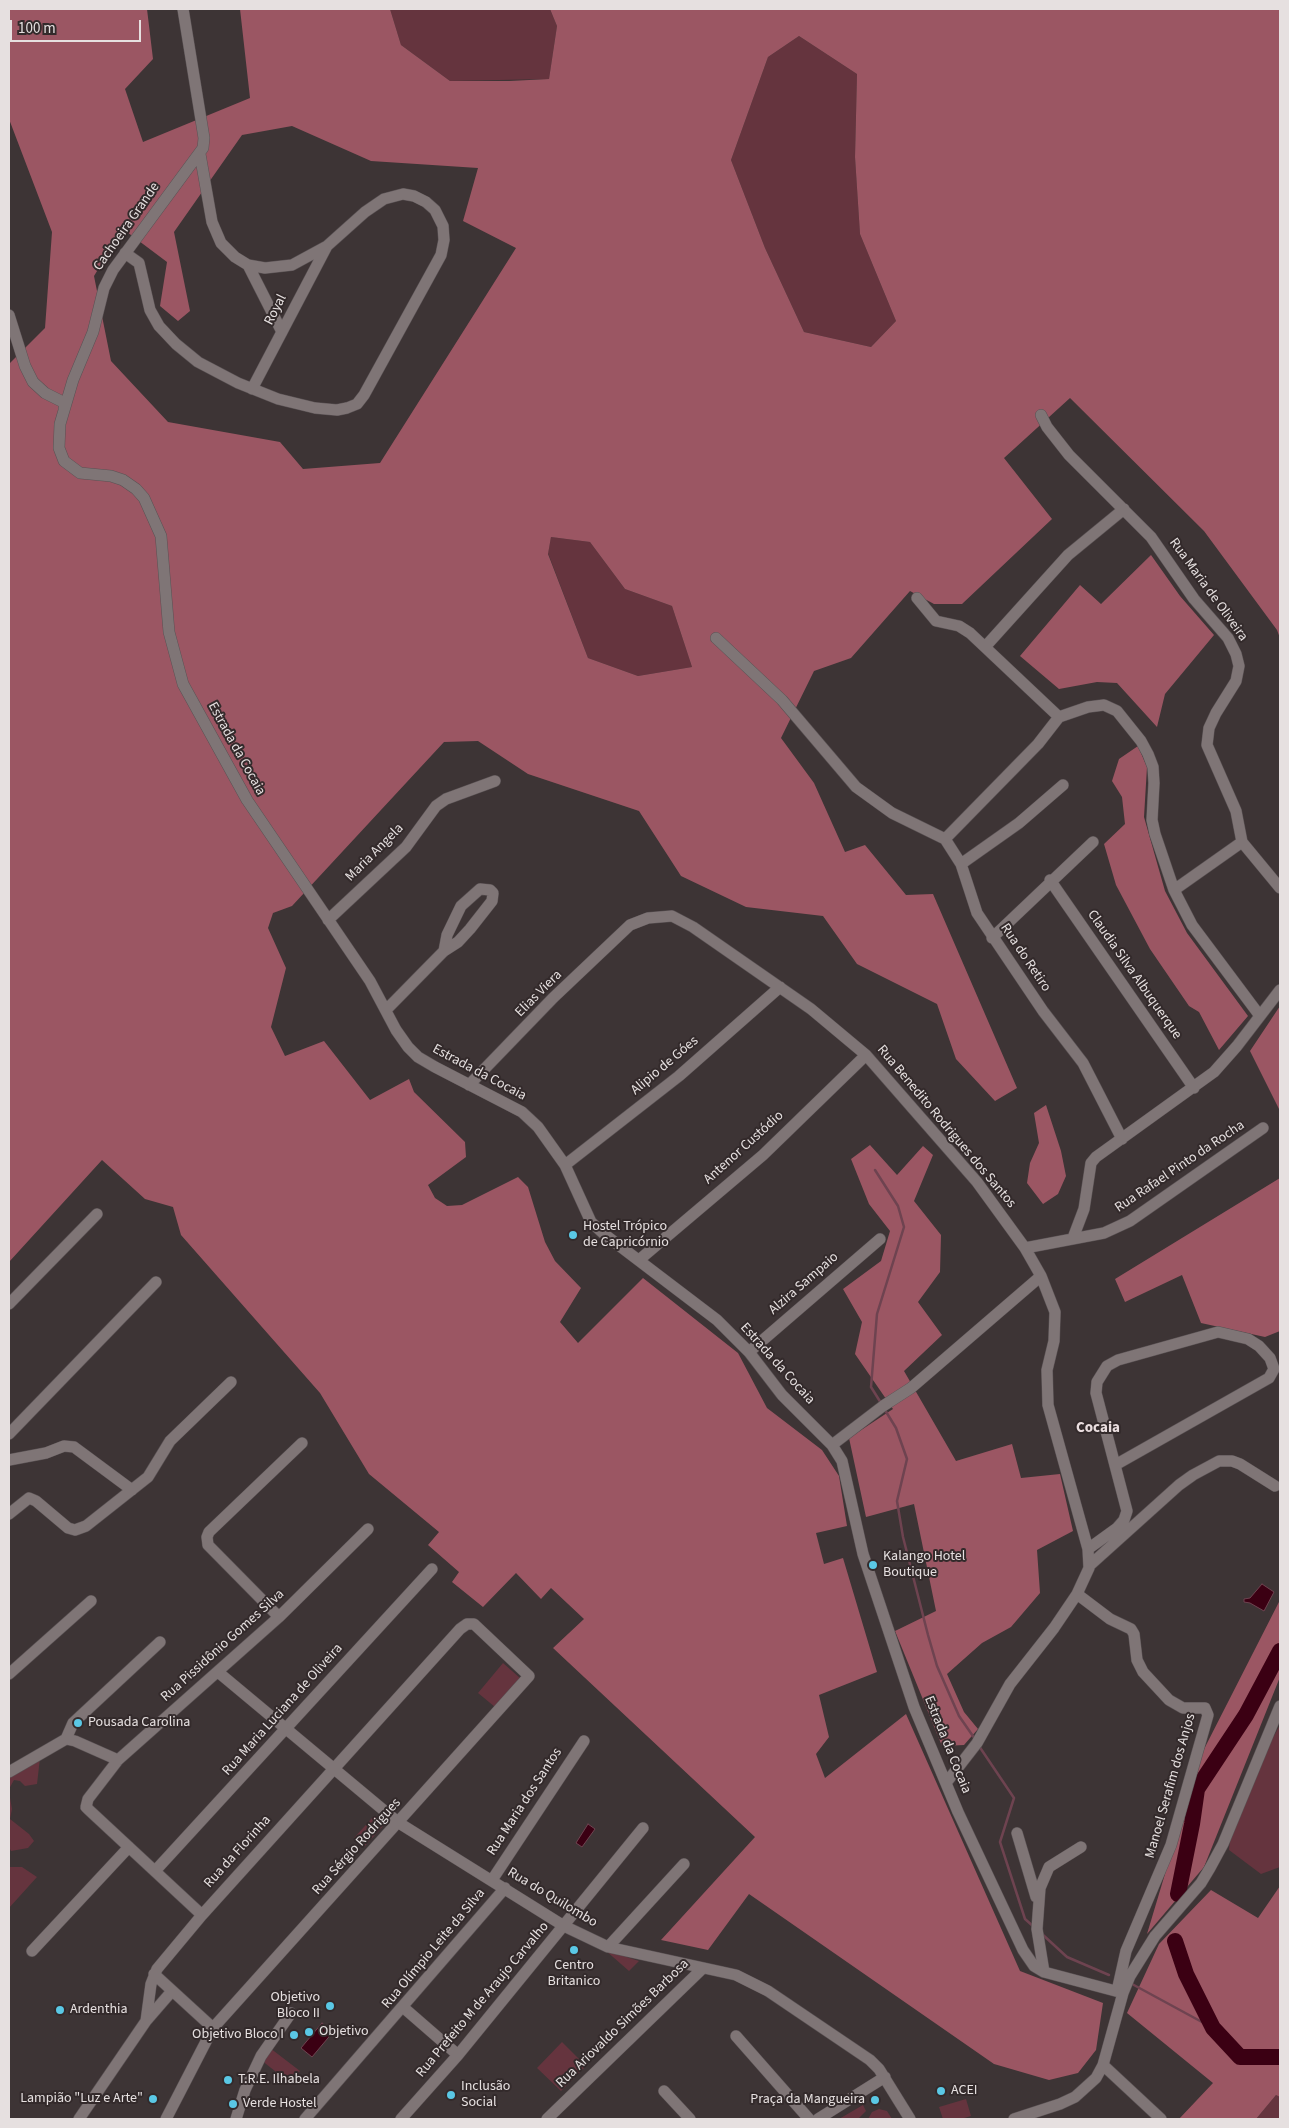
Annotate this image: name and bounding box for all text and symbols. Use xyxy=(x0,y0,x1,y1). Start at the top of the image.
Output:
scale bar xyxy=(12,10,144,42)
text: 100 m xyxy=(18,18,56,39)
street label: Cachoeira Grande xyxy=(90,180,164,274)
street label: Royal xyxy=(261,292,291,328)
street label: Rua Maria de Oliveira xyxy=(1165,535,1251,645)
street label: Estrada da Cocaia xyxy=(203,699,269,799)
street label: Maria Angela xyxy=(343,821,407,885)
street label: Claudia Silva Albuquerque xyxy=(1083,907,1185,1043)
street label: Rua do Retiro xyxy=(996,921,1054,995)
street label: Elias Viera xyxy=(512,967,566,1021)
street label: Alipio de Góes xyxy=(628,1033,702,1099)
street label: Estrada da Cocaia xyxy=(429,1041,529,1105)
street label: Rua Benedito Rodrigues dos Santos xyxy=(873,1042,1019,1212)
street label: Antenor Custódio xyxy=(701,1108,787,1188)
street label: Rua Rafael Pinto da Rocha xyxy=(1112,1117,1248,1217)
place label: Hostel Trópico de Capricórnio xyxy=(583,1219,669,1252)
marker: Hostel Trópico de Capricórnio xyxy=(567,1229,579,1241)
street label: Alzira Sampaio xyxy=(766,1249,842,1319)
street label: Estrada da Cocaia xyxy=(736,1320,818,1408)
district label: Cocaia xyxy=(1076,1420,1120,1438)
place label: Kalango Hotel Boutique xyxy=(883,1549,965,1581)
marker: Kalango Hotel Boutique xyxy=(867,1559,879,1571)
street label: Rua Pissidônio Gomes Silva xyxy=(158,1586,288,1706)
street label: Rua Maria Luciana de Oliveira xyxy=(219,1641,347,1779)
street label: Estrada da Cocaia xyxy=(920,1694,974,1796)
street label: Manoel Serafim dos Anjos xyxy=(1142,1712,1200,1860)
place label: Pousada Carolina xyxy=(88,1715,190,1731)
marker: Pousada Carolina xyxy=(72,1717,84,1729)
street label: Rua Maria dos Santos xyxy=(484,1745,566,1859)
street label: Rua Sérgio Rodrigues xyxy=(309,1795,405,1899)
street label: Rua da Florinha xyxy=(201,1812,275,1892)
street label: Rua do Quilombo xyxy=(504,1865,600,1931)
street label: Rua Olímpio Leite da Silva xyxy=(379,1885,489,2013)
street label: Rua Prefeito M de Araujo Carvalho xyxy=(413,1919,553,2081)
marker: Centro Britanico xyxy=(568,1944,580,1956)
street label: Rua Ariovaldo Simões Barbosa xyxy=(553,1956,693,2092)
place label: Centro Britanico xyxy=(548,1958,600,1990)
place label: Objetivo Bloco II xyxy=(270,1990,320,2022)
marker: Objetivo Bloco II xyxy=(324,2000,336,2012)
place label: Ardenthia xyxy=(70,2002,128,2018)
marker: Ardenthia xyxy=(54,2004,66,2016)
place label: Objetivo xyxy=(319,2024,369,2040)
marker: Objetivo xyxy=(303,2026,315,2038)
place label: Objetivo Bloco I xyxy=(192,2027,284,2043)
marker: Objetivo Bloco I xyxy=(288,2029,300,2041)
place label: T.R.E. Ilhabela xyxy=(238,2072,320,2088)
marker: T.R.E. Ilhabela xyxy=(222,2074,234,2086)
place label: Inclusão Social xyxy=(461,2079,510,2112)
place label: ACEI xyxy=(951,2083,978,2099)
marker: ACEI xyxy=(935,2085,947,2097)
marker: Inclusão Social xyxy=(445,2089,457,2101)
place label: Lampião "Luz e Arte" xyxy=(20,2091,143,2107)
place label: Praça da Mangueira xyxy=(750,2092,865,2108)
marker: Lampião "Luz e Arte" xyxy=(147,2093,159,2105)
marker: Praça da Mangueira xyxy=(869,2094,881,2106)
place label: Verde Hostel xyxy=(243,2096,317,2112)
marker: Verde Hostel xyxy=(227,2098,239,2110)

